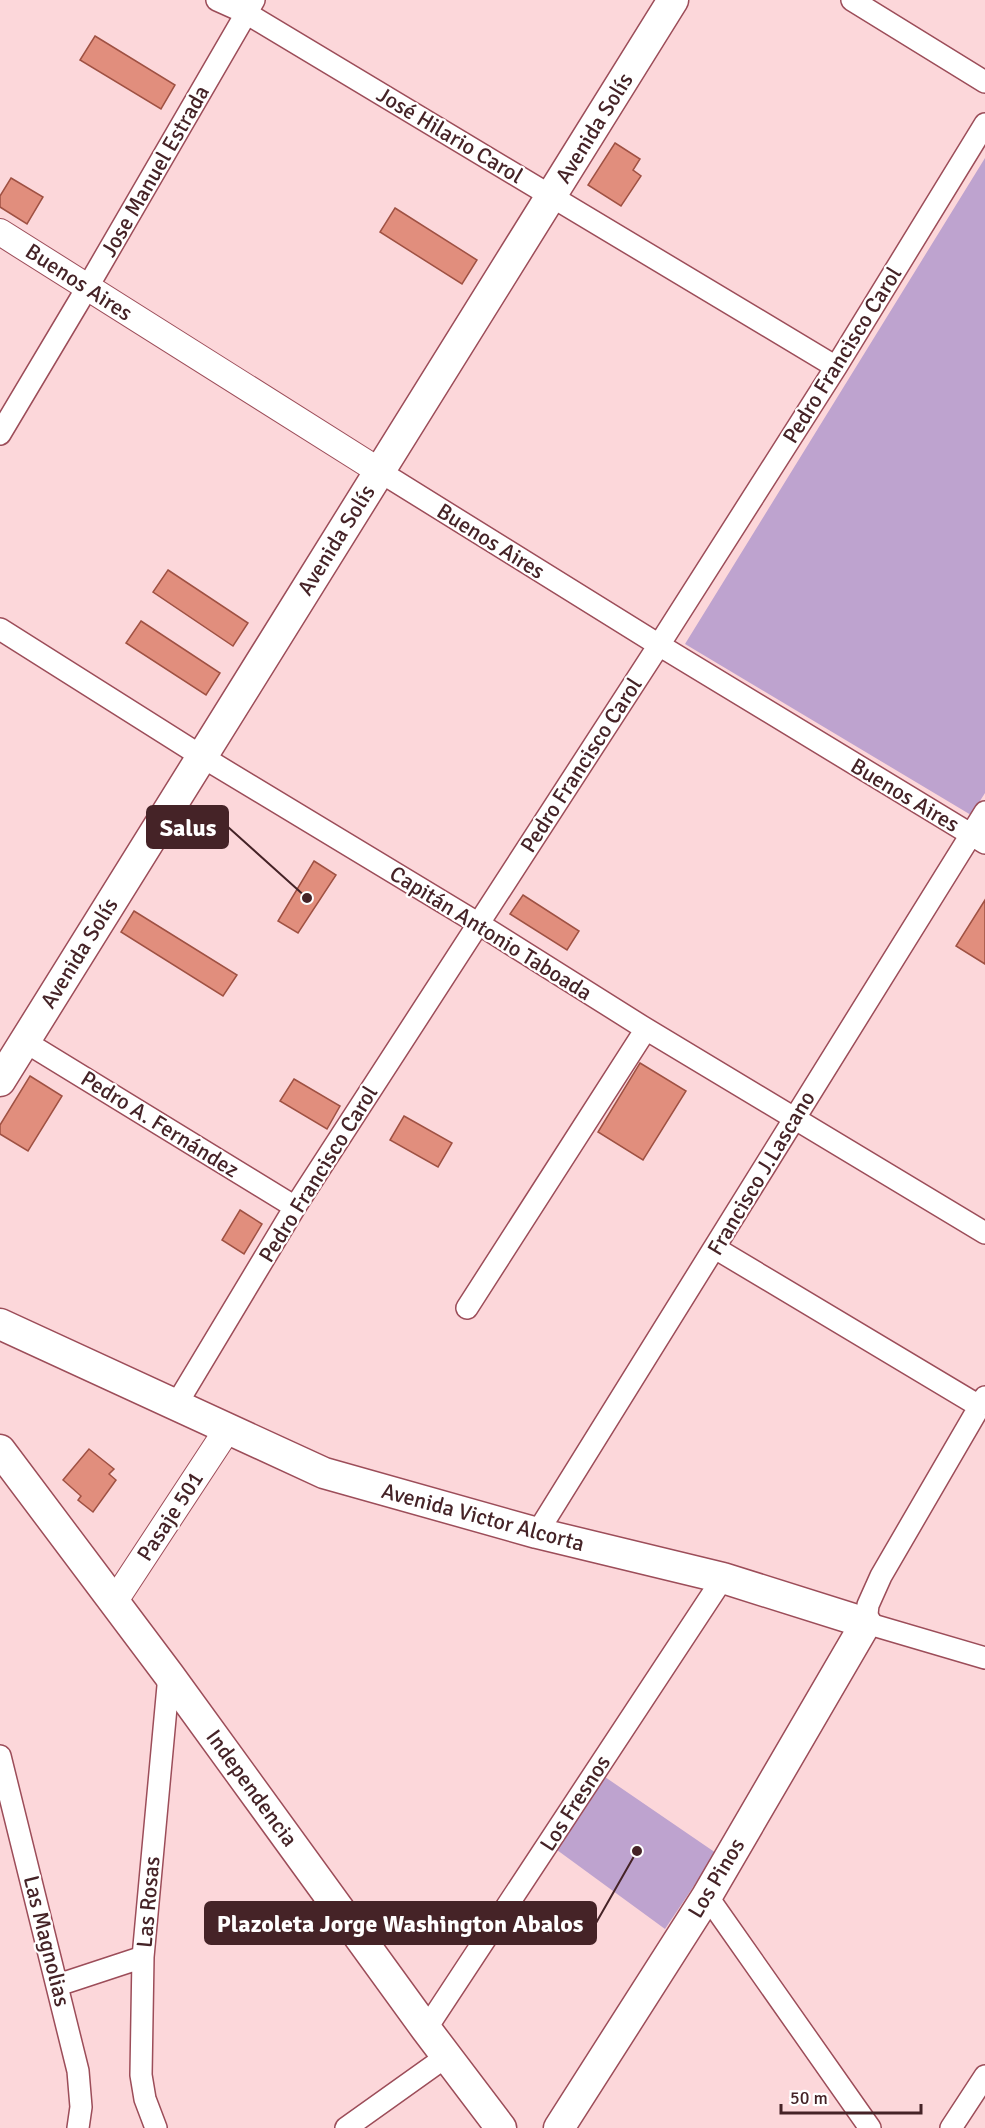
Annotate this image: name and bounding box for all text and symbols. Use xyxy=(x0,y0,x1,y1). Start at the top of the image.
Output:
street label: Avenida Solís xyxy=(549,68,639,188)
street label: Jose Manuel Estrada xyxy=(95,80,215,262)
street label: José Hilario Carol xyxy=(372,81,528,189)
street label: Buenos Aires xyxy=(21,237,137,327)
street label: Pedro Francisco Carol xyxy=(777,262,907,448)
street label: Avenida Solís xyxy=(291,480,381,600)
street label: Buenos Aires xyxy=(432,497,550,585)
street label: Pedro Francisco Carol xyxy=(514,672,648,858)
street label: Buenos Aires xyxy=(846,752,964,838)
callout: Salus xyxy=(147,806,228,848)
text: Salus xyxy=(160,813,217,843)
street label: Capitán Antonio Taboada xyxy=(385,860,597,1006)
street label: Avenida Solís xyxy=(34,893,124,1013)
street label: Pedro A. Fernández xyxy=(76,1065,244,1183)
street label: Pedro Francisco Carol xyxy=(253,1081,383,1267)
street label: Francisco J.Lascano xyxy=(701,1086,821,1260)
street label: Pasaje 501 xyxy=(131,1466,209,1566)
street label: Avenida Victor Alcorta xyxy=(379,1477,587,1557)
street label: Independencia xyxy=(200,1724,304,1852)
street label: Los Fresnos xyxy=(534,1750,616,1856)
street label: Los Pinos xyxy=(682,1833,750,1923)
street label: Las Rosas xyxy=(131,1855,165,1949)
street label: Las Magnolias xyxy=(18,1873,76,2009)
callout: Plazoleta Jorge Washington Abalos xyxy=(205,1902,596,1944)
text: Plazoleta Jorge Washington Abalos xyxy=(217,1909,584,1939)
scale bar xyxy=(781,2077,920,2115)
text: 50 m xyxy=(790,2087,828,2109)

